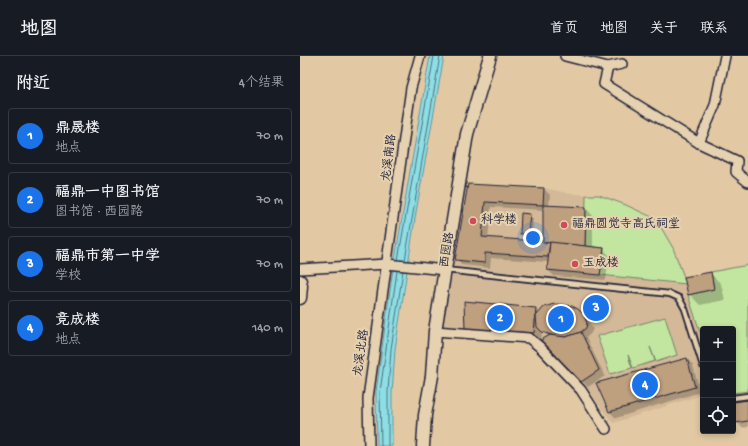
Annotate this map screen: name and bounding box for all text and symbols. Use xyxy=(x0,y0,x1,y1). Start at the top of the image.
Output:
text: 地图 xyxy=(20,19,58,42)
text: 首页 xyxy=(550,21,578,38)
text: 地图 xyxy=(600,21,628,38)
text: 关于 xyxy=(650,21,678,38)
text: 联系 xyxy=(700,21,728,38)
text: 附近 xyxy=(16,75,50,95)
text: 4个结果 xyxy=(239,76,284,91)
text: 鼎晟楼 xyxy=(55,120,100,138)
text: 1 xyxy=(27,129,33,144)
text: 70 m xyxy=(257,129,283,144)
street label: 龙溪南路 xyxy=(379,133,400,183)
text: 地点 xyxy=(55,141,81,156)
text: 福鼎一中图书馆 xyxy=(55,184,160,202)
text: 2 xyxy=(27,193,33,208)
text: 70 m xyxy=(257,193,283,208)
text: 图书馆 · 西园路 xyxy=(55,205,143,220)
place label: 科学楼 xyxy=(481,213,517,228)
marker: 科学楼 xyxy=(468,216,478,226)
place label: 福鼎圆觉寺高氏祠堂 xyxy=(572,217,680,232)
marker: 福鼎圆觉寺高氏祠堂 xyxy=(559,220,569,230)
your location xyxy=(523,228,543,248)
street label: 西园路 xyxy=(437,231,458,269)
text: 福鼎市第一中学 xyxy=(55,248,160,266)
place label: 玉成楼 xyxy=(583,256,619,271)
text: 3 xyxy=(27,257,33,272)
text: 70 m xyxy=(257,257,283,272)
marker: 玉成楼 xyxy=(570,259,580,269)
text: 学校 xyxy=(55,269,81,284)
pin: 3 xyxy=(583,293,609,323)
pin: 2 xyxy=(487,303,513,333)
pin: 1 xyxy=(548,304,574,334)
text: 竞成楼 xyxy=(55,312,100,330)
text: 4 xyxy=(27,321,33,336)
text: 140 m xyxy=(252,321,283,336)
map controls xyxy=(700,326,736,434)
button: + xyxy=(700,326,736,362)
street label: 龙溪北路 xyxy=(351,328,372,378)
text: 地点 xyxy=(55,333,81,348)
button: − xyxy=(700,362,736,398)
pin: 4 xyxy=(632,370,658,400)
button: locate xyxy=(700,398,736,434)

